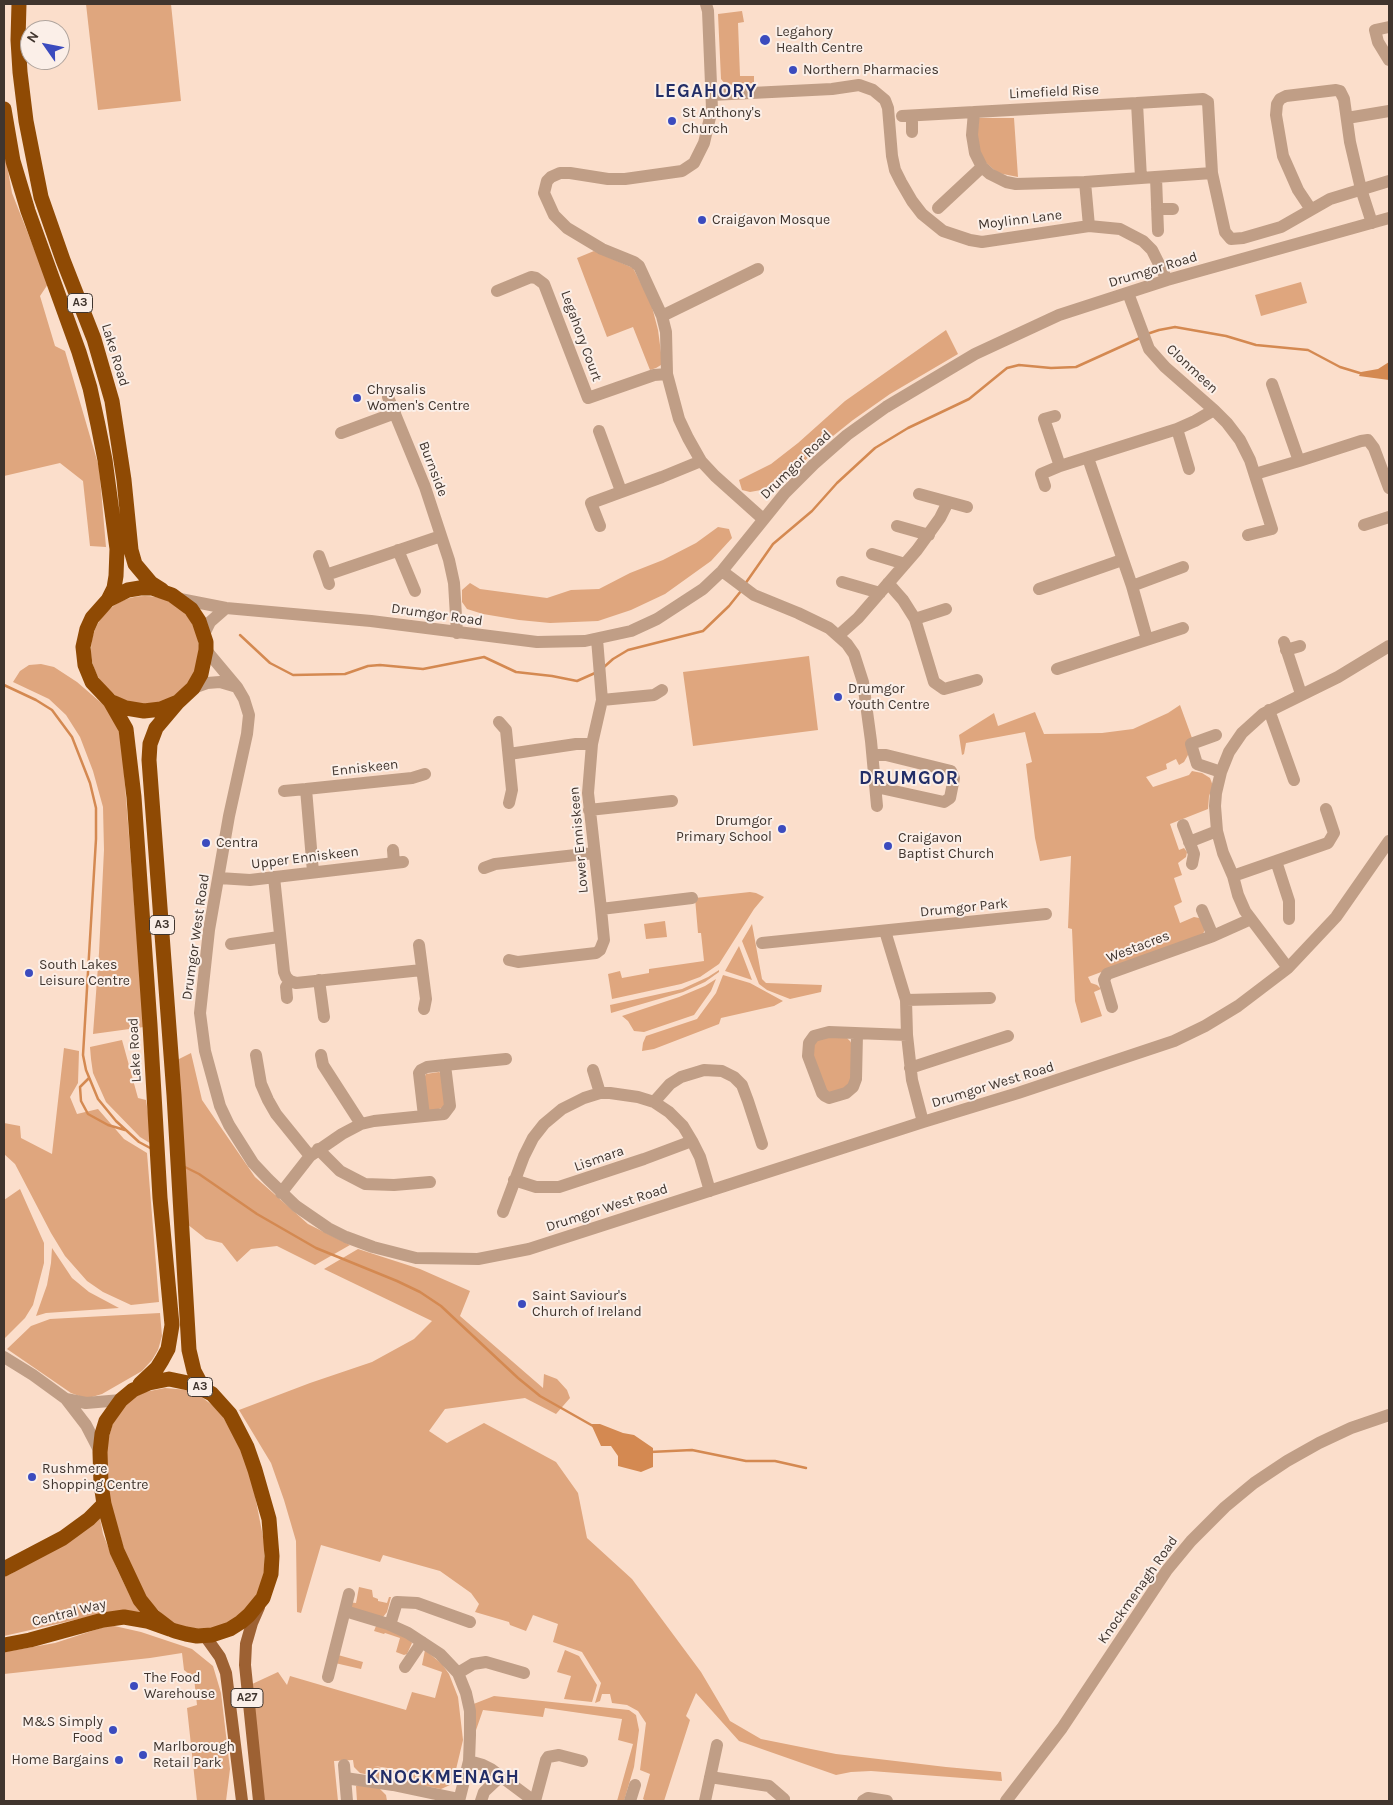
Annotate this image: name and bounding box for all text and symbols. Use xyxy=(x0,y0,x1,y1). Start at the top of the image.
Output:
north arrow xyxy=(20,20,70,70)
place label: Legahory Health Centre xyxy=(776,24,863,56)
text: N xyxy=(23,28,43,46)
marker: Legahory Health Centre xyxy=(758,33,772,47)
place label: Northern Pharmacies xyxy=(803,62,939,78)
marker: Northern Pharmacies xyxy=(787,64,799,76)
district label: LEGAHORY xyxy=(653,81,759,103)
street label: Limefield Rise xyxy=(1009,81,1099,103)
place label: St Anthony's Church xyxy=(682,105,761,138)
marker: St Anthony's Church xyxy=(666,115,678,127)
street label: Moylinn Lane xyxy=(977,207,1063,233)
place label: Craigavon Mosque xyxy=(712,212,830,228)
marker: Craigavon Mosque xyxy=(696,214,708,226)
street label: Drumgor Road xyxy=(1107,249,1199,291)
street label: Legahory Court xyxy=(557,288,605,384)
road number: A3 xyxy=(68,294,92,312)
street label: Lake Road xyxy=(97,322,133,388)
street label: Clonmeen xyxy=(1163,341,1221,397)
place label: Chrysalis Women's Centre xyxy=(367,382,470,414)
marker: Chrysalis Women's Centre xyxy=(351,392,363,404)
street label: Drumgor Road xyxy=(757,427,835,503)
street label: Burnside xyxy=(415,439,451,499)
street label: Drumgor Road xyxy=(390,600,484,630)
place label: Drumgor Youth Centre xyxy=(848,681,930,714)
marker: Drumgor Youth Centre xyxy=(832,691,844,703)
street label: Enniskeen xyxy=(331,756,399,780)
district label: DRUMGOR xyxy=(858,768,960,790)
street label: Lower Enniskeen xyxy=(566,786,592,894)
place label: Drumgor Primary School xyxy=(676,813,772,846)
marker: Drumgor Primary School xyxy=(776,823,788,835)
place label: Craigavon Baptist Church xyxy=(898,830,994,862)
place label: Centra xyxy=(216,835,258,851)
marker: Centra xyxy=(200,837,212,849)
marker: Craigavon Baptist Church xyxy=(882,840,894,852)
street label: Upper Enniskeen xyxy=(250,843,360,873)
street label: Drumgor West Road xyxy=(179,873,213,1001)
street label: Drumgor Park xyxy=(919,895,1009,921)
road number: A3 xyxy=(150,916,174,934)
street label: Westacres xyxy=(1104,927,1172,967)
place label: South Lakes Leisure Centre xyxy=(39,957,130,990)
marker: South Lakes Leisure Centre xyxy=(23,967,35,979)
street label: Lake Road xyxy=(125,1017,145,1083)
street label: Drumgor West Road xyxy=(930,1058,1056,1112)
street label: Lismara xyxy=(572,1143,626,1175)
street label: Drumgor West Road xyxy=(544,1180,670,1236)
place label: Saint Saviour's Church of Ireland xyxy=(532,1288,642,1320)
marker: Saint Saviour's Church of Ireland xyxy=(516,1298,528,1310)
road number: A3 xyxy=(188,1378,212,1396)
place label: Rushmere Shopping Centre xyxy=(42,1461,149,1494)
marker: Rushmere Shopping Centre xyxy=(26,1471,38,1483)
street label: Knockmenagh Road xyxy=(1094,1533,1182,1647)
street label: Central Way xyxy=(30,1596,108,1630)
place label: The Food Warehouse xyxy=(144,1670,215,1702)
marker: The Food Warehouse xyxy=(128,1680,140,1692)
road number: A27 xyxy=(231,1689,263,1708)
place label: M&S Simply Food xyxy=(22,1714,103,1746)
marker: M&S Simply Food xyxy=(107,1724,119,1736)
place label: Marlborough Retail Park xyxy=(153,1739,235,1771)
marker: Marlborough Retail Park xyxy=(137,1749,149,1761)
place label: Home Bargains xyxy=(12,1752,109,1768)
marker: Home Bargains xyxy=(113,1754,125,1766)
district label: KNOCKMENAGH xyxy=(365,1767,521,1789)

